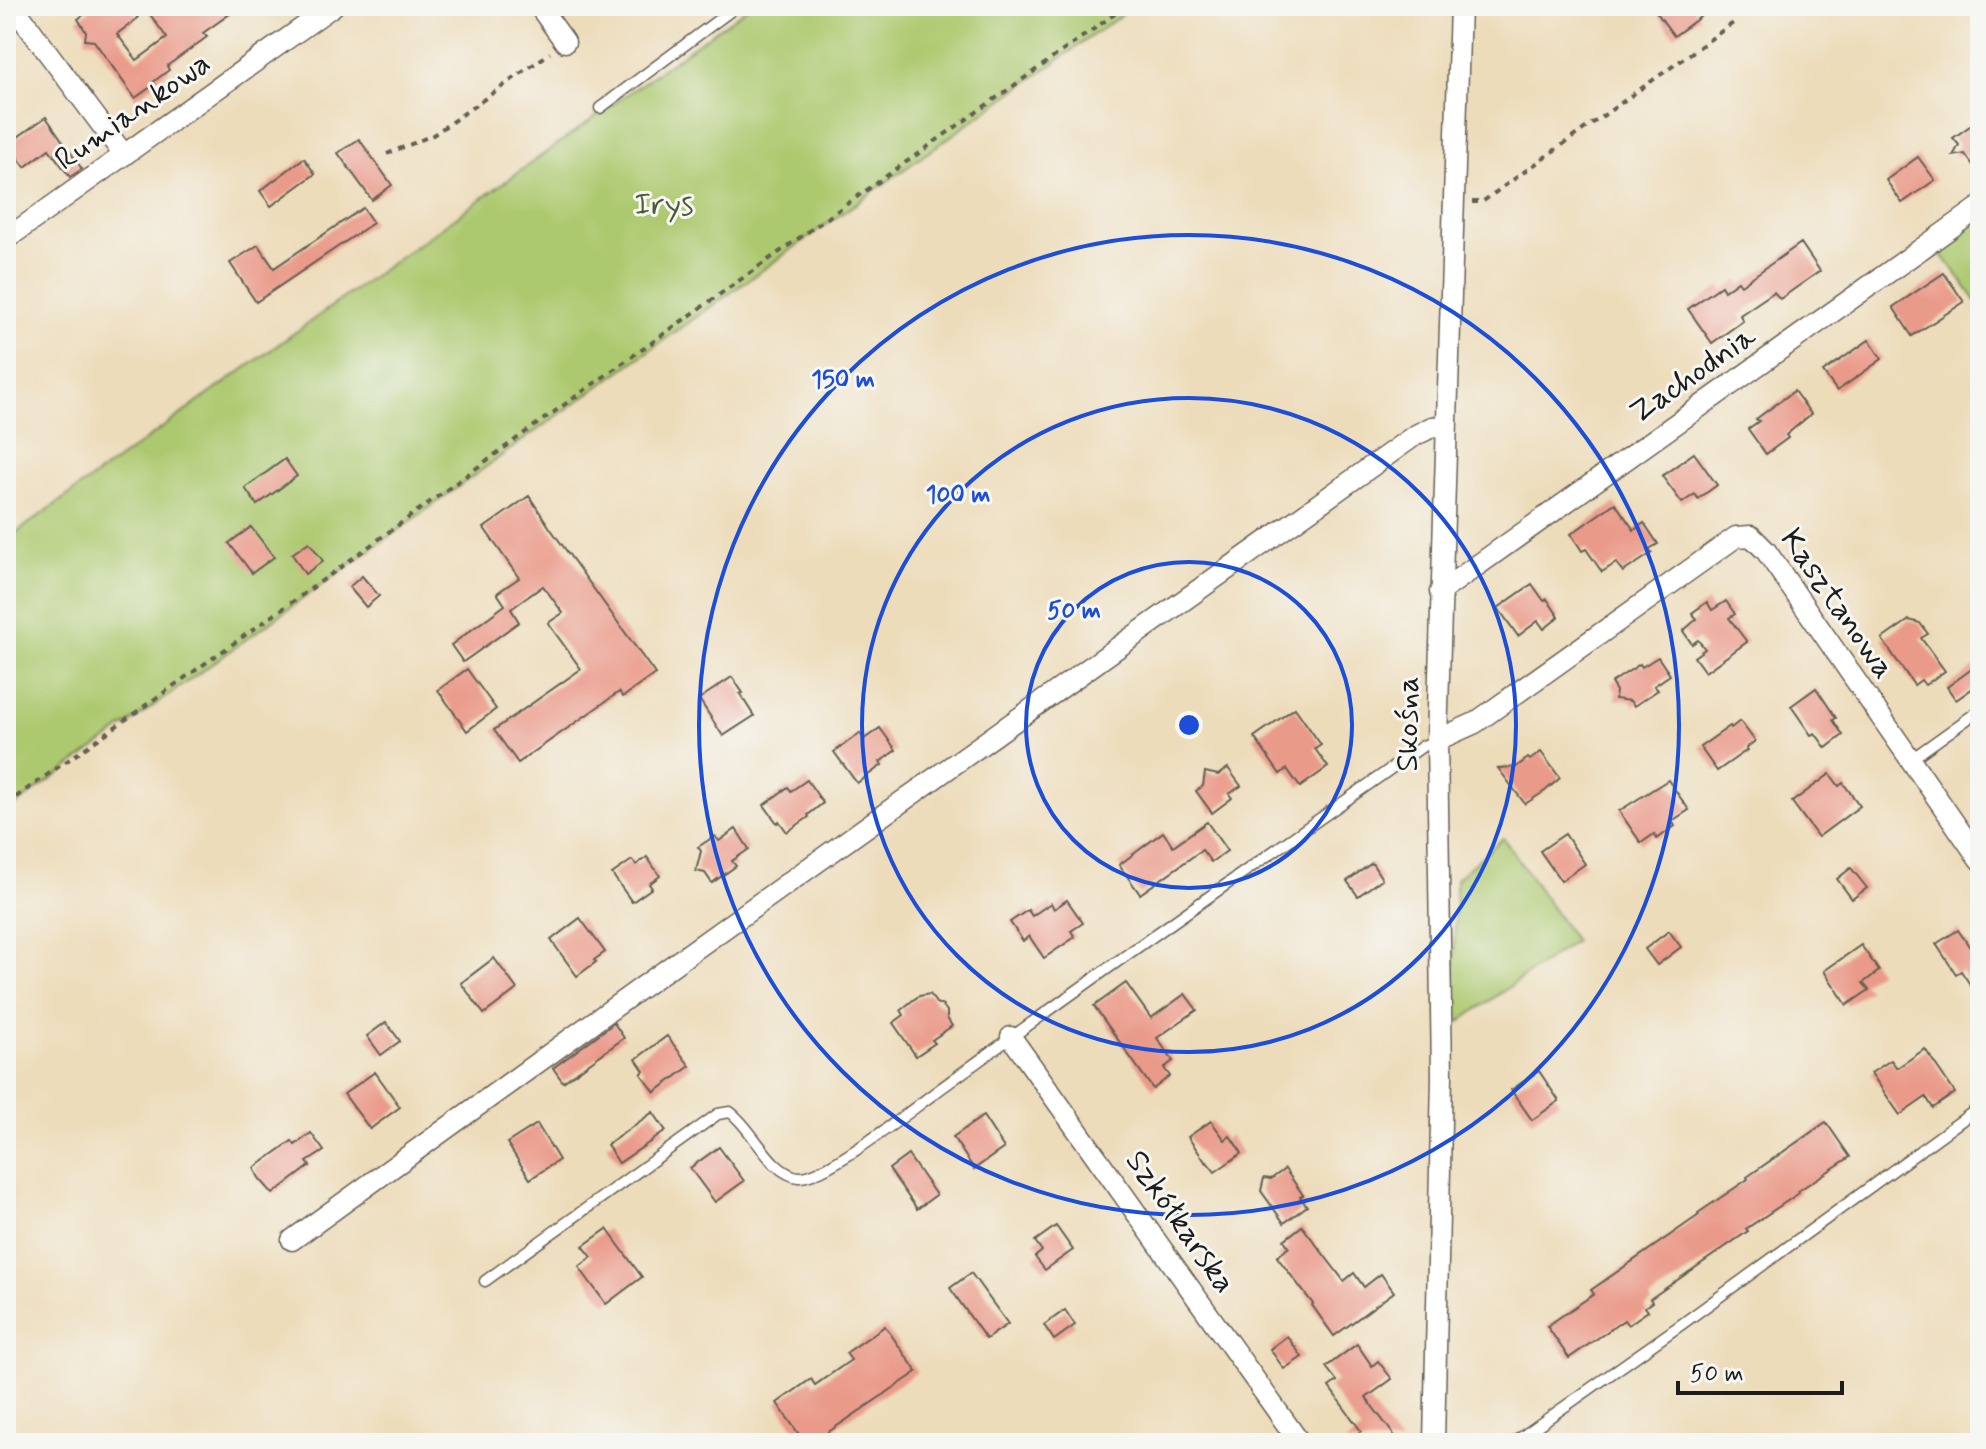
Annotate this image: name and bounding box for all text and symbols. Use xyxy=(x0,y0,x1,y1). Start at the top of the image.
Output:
street label: Rumiankowa xyxy=(47,43,219,181)
park label: Irys xyxy=(634,184,694,226)
street label: Zachodnia xyxy=(1622,316,1765,434)
text: 150 m xyxy=(811,365,875,396)
text: 100 m xyxy=(926,480,990,511)
street label: Kasztanowa xyxy=(1770,521,1904,687)
text: 50 m xyxy=(1047,596,1101,627)
street label: Skośna xyxy=(1387,676,1429,772)
centre of rings xyxy=(1175,711,1203,739)
street label: Szkółkarska xyxy=(1115,1142,1245,1302)
scale bar xyxy=(1678,1345,1842,1395)
text: 50 m xyxy=(1690,1359,1744,1390)

